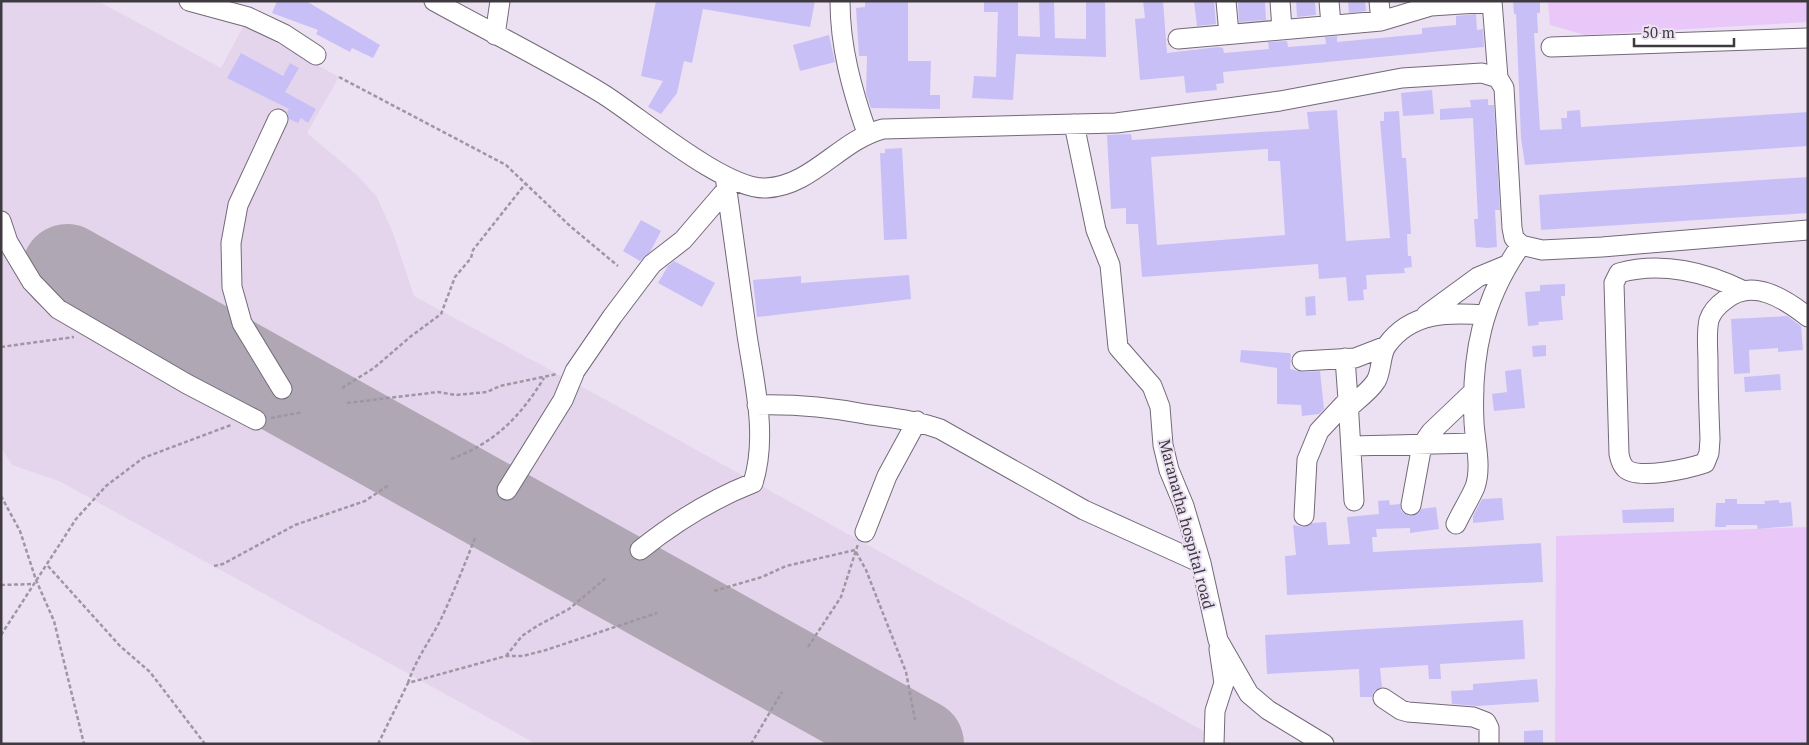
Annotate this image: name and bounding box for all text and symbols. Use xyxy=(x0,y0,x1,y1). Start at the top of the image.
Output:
scale bar xyxy=(1634,15,1734,47)
text: 50 m xyxy=(1642,22,1675,42)
street label: Maranatha hospital road xyxy=(1154,437,1220,611)

